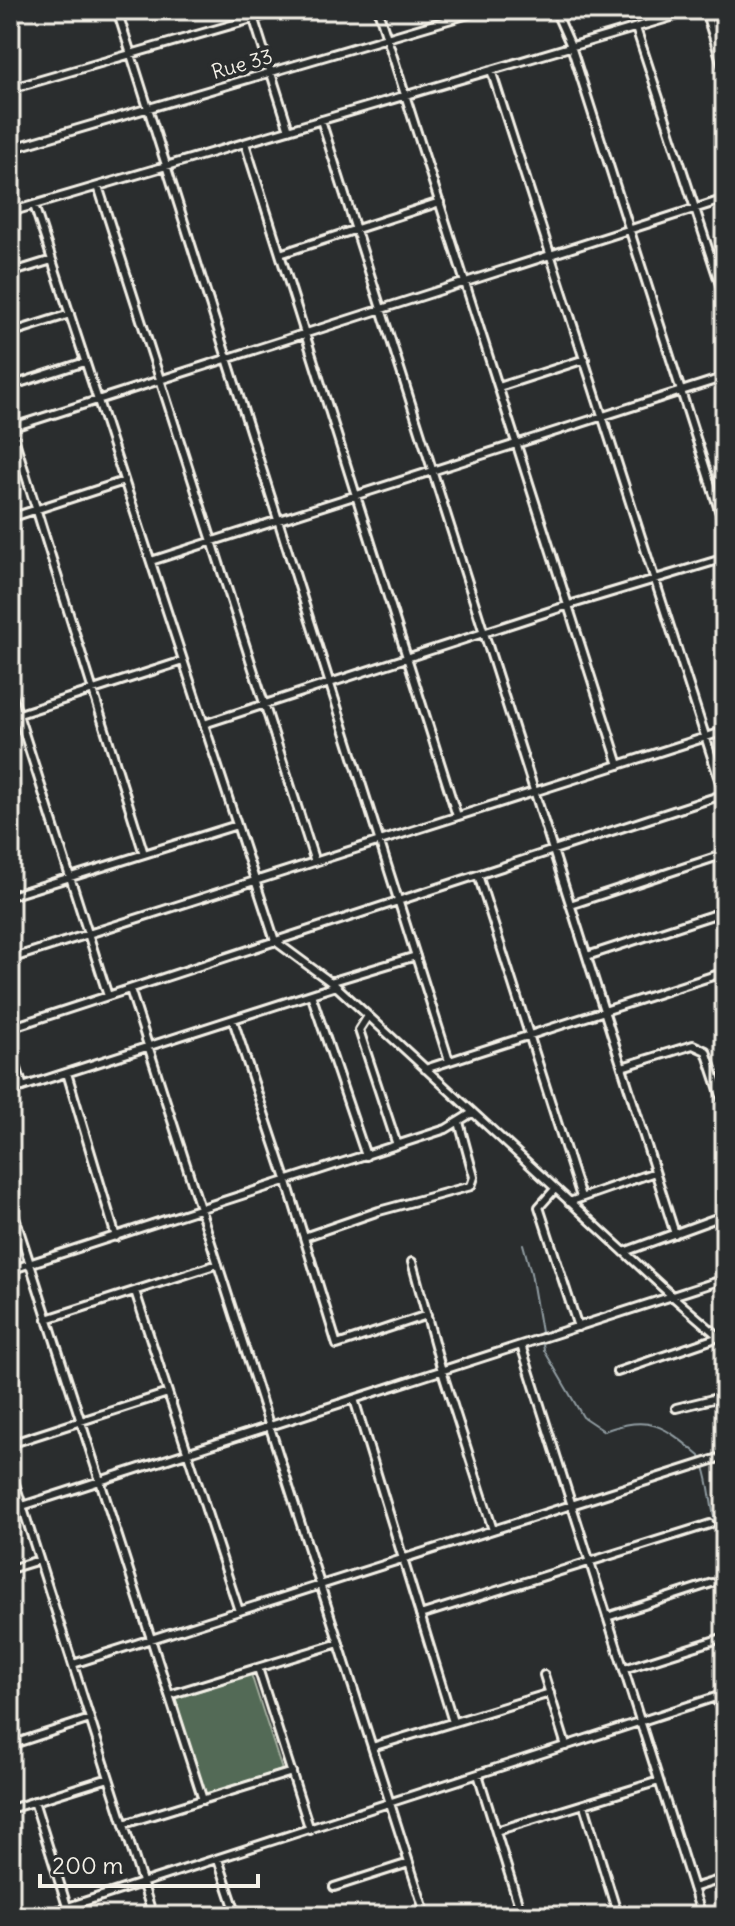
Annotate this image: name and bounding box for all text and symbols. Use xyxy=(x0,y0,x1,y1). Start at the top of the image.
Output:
street label: Rue 33 xyxy=(208,43,275,84)
scale bar xyxy=(40,1838,258,1888)
text: 200 m xyxy=(52,1850,124,1880)

